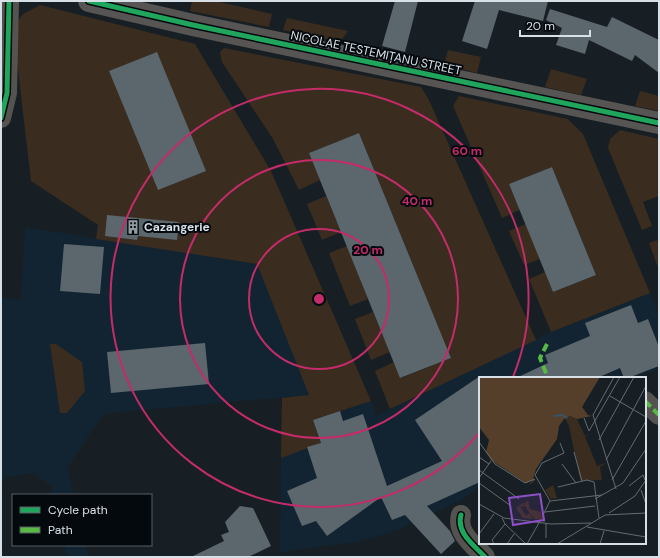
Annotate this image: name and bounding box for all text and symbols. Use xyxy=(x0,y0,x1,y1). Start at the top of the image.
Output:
scale bar xyxy=(520,12,590,38)
text: 20 m xyxy=(526,18,555,34)
street label: NICOLAE TESTEMIȚANU STREET xyxy=(289,27,463,79)
text: 60 m xyxy=(452,143,482,159)
text: 40 m xyxy=(402,193,432,209)
building icon: Cazangerie xyxy=(125,219,141,235)
place label: Cazangerie xyxy=(144,219,210,235)
text: 20 m xyxy=(353,242,383,258)
centre of rings xyxy=(312,292,326,306)
inset map xyxy=(479,377,646,544)
legend xyxy=(12,494,152,546)
text: Cycle path xyxy=(48,502,108,518)
text: Path xyxy=(48,522,73,538)

